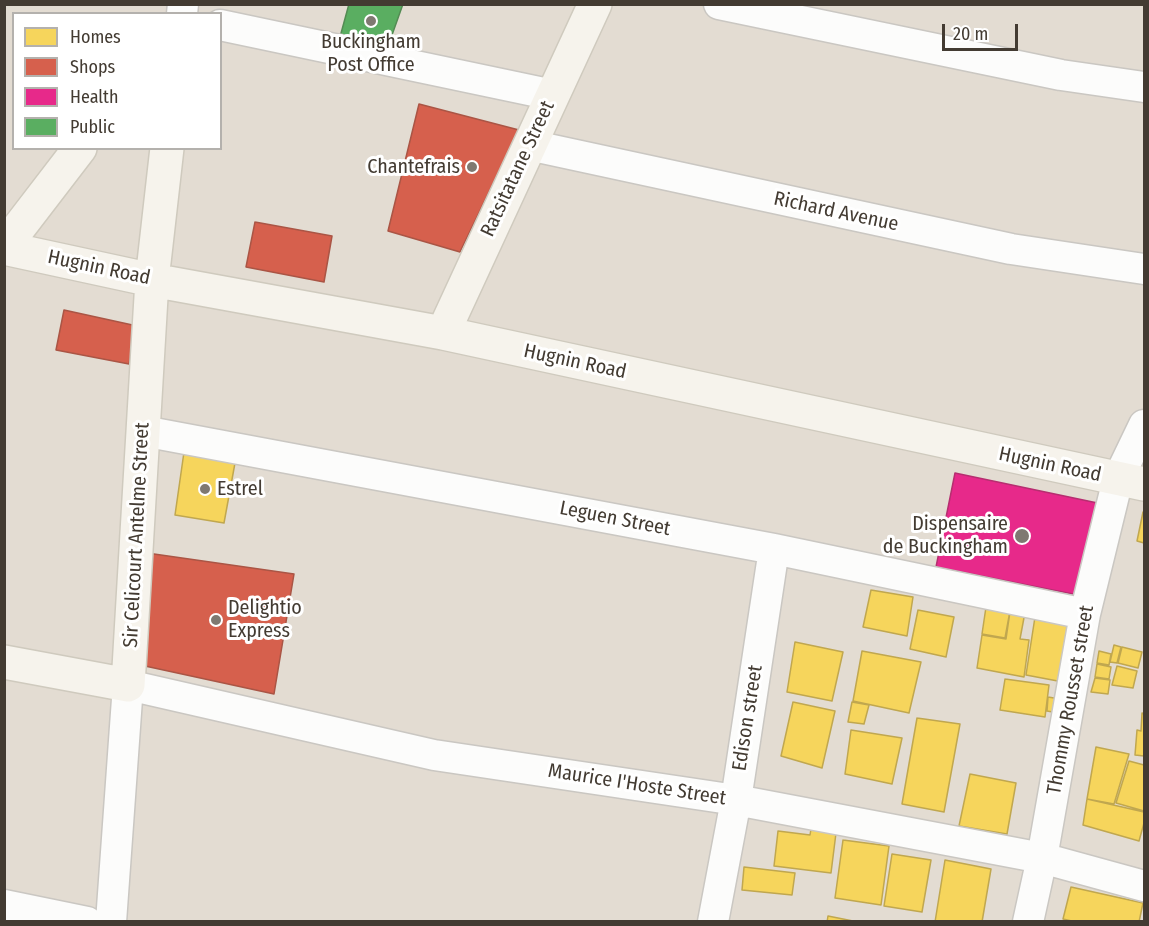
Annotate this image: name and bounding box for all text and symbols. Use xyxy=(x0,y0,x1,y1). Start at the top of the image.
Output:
legend xyxy=(12,12,222,150)
scale bar xyxy=(945,12,1022,50)
marker: Buckingham Post Office xyxy=(364,14,378,28)
text: 20 m xyxy=(953,23,988,45)
text: Homes xyxy=(70,26,121,48)
place label: Buckingham Post Office xyxy=(321,30,421,77)
text: Shops xyxy=(70,56,115,78)
text: Health xyxy=(70,86,118,108)
street label: Ratsitatane Street xyxy=(476,97,560,241)
text: Public xyxy=(70,116,115,138)
place label: Chantefrais xyxy=(367,155,460,179)
marker: Chantefrais xyxy=(465,160,479,174)
street label: Richard Avenue xyxy=(772,187,900,237)
street label: Hugnin Road xyxy=(46,245,152,291)
street label: Hugnin Road xyxy=(522,339,628,385)
street label: Sir Celicourt Antelme Street xyxy=(119,422,155,648)
street label: Hugnin Road xyxy=(997,442,1103,488)
place label: Estrel xyxy=(217,477,263,501)
marker: Estrel xyxy=(198,482,212,496)
street label: Leguen Street xyxy=(558,497,672,541)
place label: Dispensaire de Buckingham xyxy=(883,512,1008,559)
marker: Dispensaire de Buckingham xyxy=(1013,527,1031,545)
place label: Delightio Express xyxy=(228,596,302,643)
street label: Thommy Rousset street xyxy=(1043,603,1099,797)
marker: Delightio Express xyxy=(209,613,223,627)
street label: Edison street xyxy=(728,663,768,773)
street label: Maurice I'Hoste Street xyxy=(546,759,728,811)

